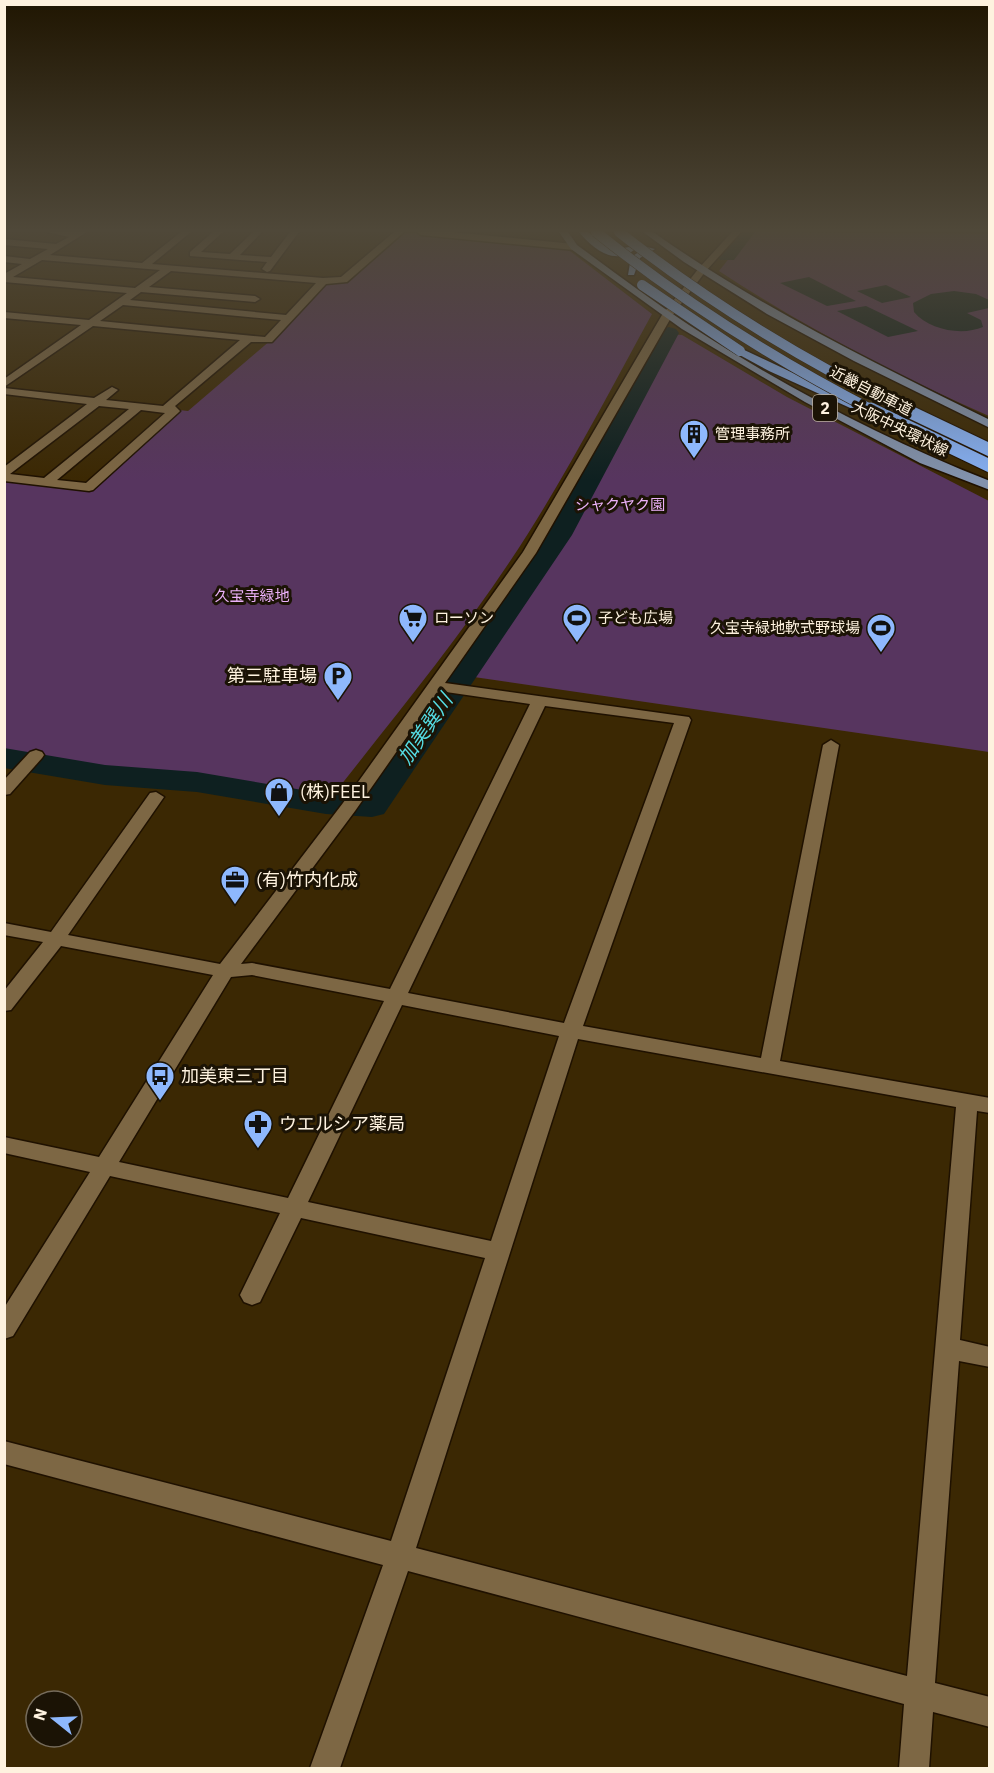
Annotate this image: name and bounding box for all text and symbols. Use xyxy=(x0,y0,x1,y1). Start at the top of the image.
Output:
street label: 近畿自動車道 xyxy=(827,362,916,419)
road number: 2 xyxy=(813,395,837,421)
street label: 大阪中央環状線 xyxy=(849,397,952,460)
building icon: 管理事務所 xyxy=(678,418,710,460)
place label: 管理事務所 xyxy=(715,424,790,443)
park label: シャクヤク園 xyxy=(575,495,665,514)
park label: 久宝寺緑地 xyxy=(214,586,290,605)
supermarket icon: ローソン xyxy=(397,602,429,644)
sports icon: 子ども広場 xyxy=(561,602,593,644)
place label: ローソン xyxy=(434,608,494,627)
place label: 子ども広場 xyxy=(598,608,673,627)
sports icon: 久宝寺緑地軟式野球場 xyxy=(865,612,897,654)
place label: 久宝寺緑地軟式野球場 xyxy=(710,618,860,637)
parking icon: 第三駐車場 xyxy=(322,660,354,702)
place label: 第三駐車場 xyxy=(227,664,317,687)
water label: 加美巽川 xyxy=(391,686,459,769)
shop icon: (株)FEEL xyxy=(263,776,295,818)
place label: (株)FEEL xyxy=(300,780,370,803)
office icon: (有)竹内化成 xyxy=(219,864,251,906)
place label: (有)竹内化成 xyxy=(256,868,358,891)
bus stop icon: 加美東三丁目 xyxy=(144,1060,176,1102)
place label: 加美東三丁目 xyxy=(181,1064,289,1087)
pharmacy icon: ウエルシア薬局 xyxy=(242,1108,274,1150)
place label: ウエルシア薬局 xyxy=(279,1112,405,1135)
north arrow xyxy=(24,1689,84,1749)
text: N xyxy=(28,1706,51,1723)

